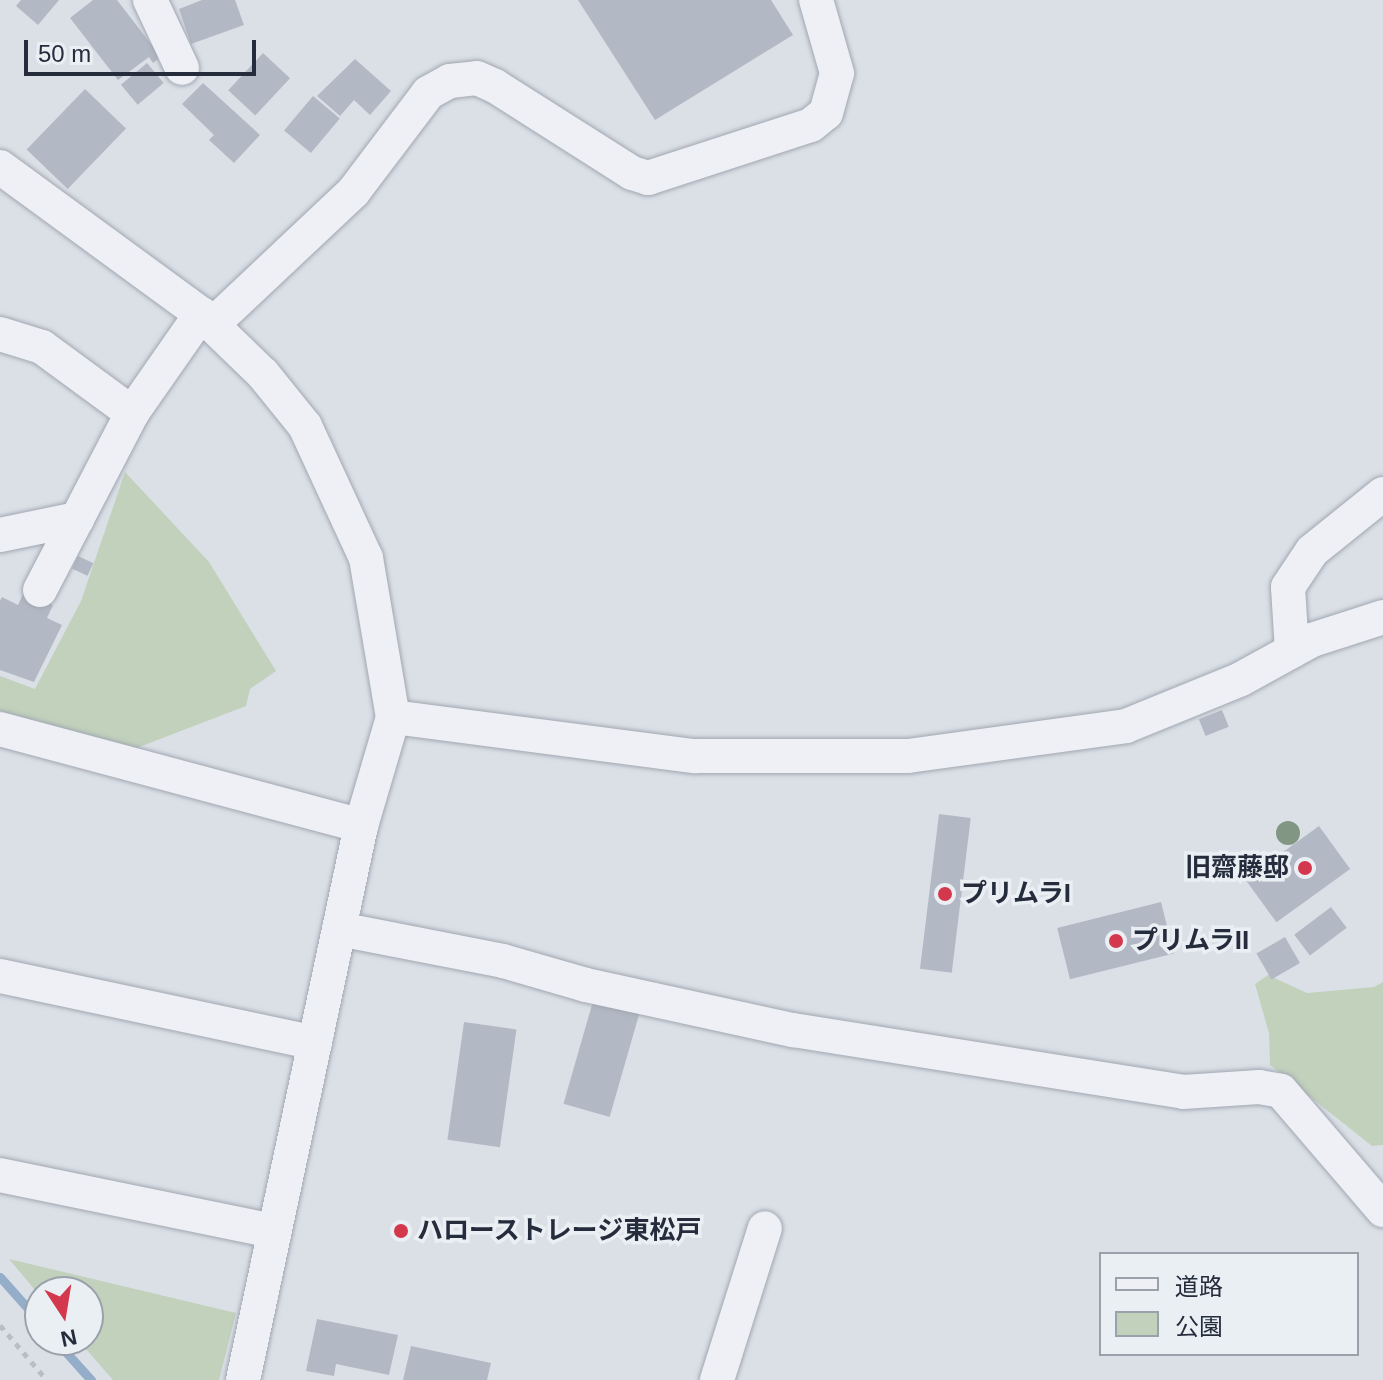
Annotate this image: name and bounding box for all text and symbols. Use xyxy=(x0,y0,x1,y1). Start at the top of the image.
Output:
scale bar xyxy=(28,24,260,74)
text: 50 m xyxy=(38,40,91,67)
place label: 旧齋藤邸 xyxy=(1185,852,1289,884)
marker: 旧齋藤邸 xyxy=(1296,859,1314,877)
place label: プリムラI xyxy=(961,878,1072,910)
marker: プリムラI xyxy=(936,885,954,903)
place label: プリムラII xyxy=(1132,925,1250,957)
marker: プリムラII xyxy=(1107,932,1125,950)
place label: ハローストレージ東松戸 xyxy=(417,1215,703,1247)
marker: ハローストレージ東松戸 xyxy=(392,1222,410,1240)
legend xyxy=(1099,1252,1359,1356)
text: 道路 xyxy=(1175,1273,1223,1300)
north arrow xyxy=(24,1276,104,1356)
text: 公園 xyxy=(1175,1313,1223,1340)
text: N xyxy=(58,1324,79,1352)

